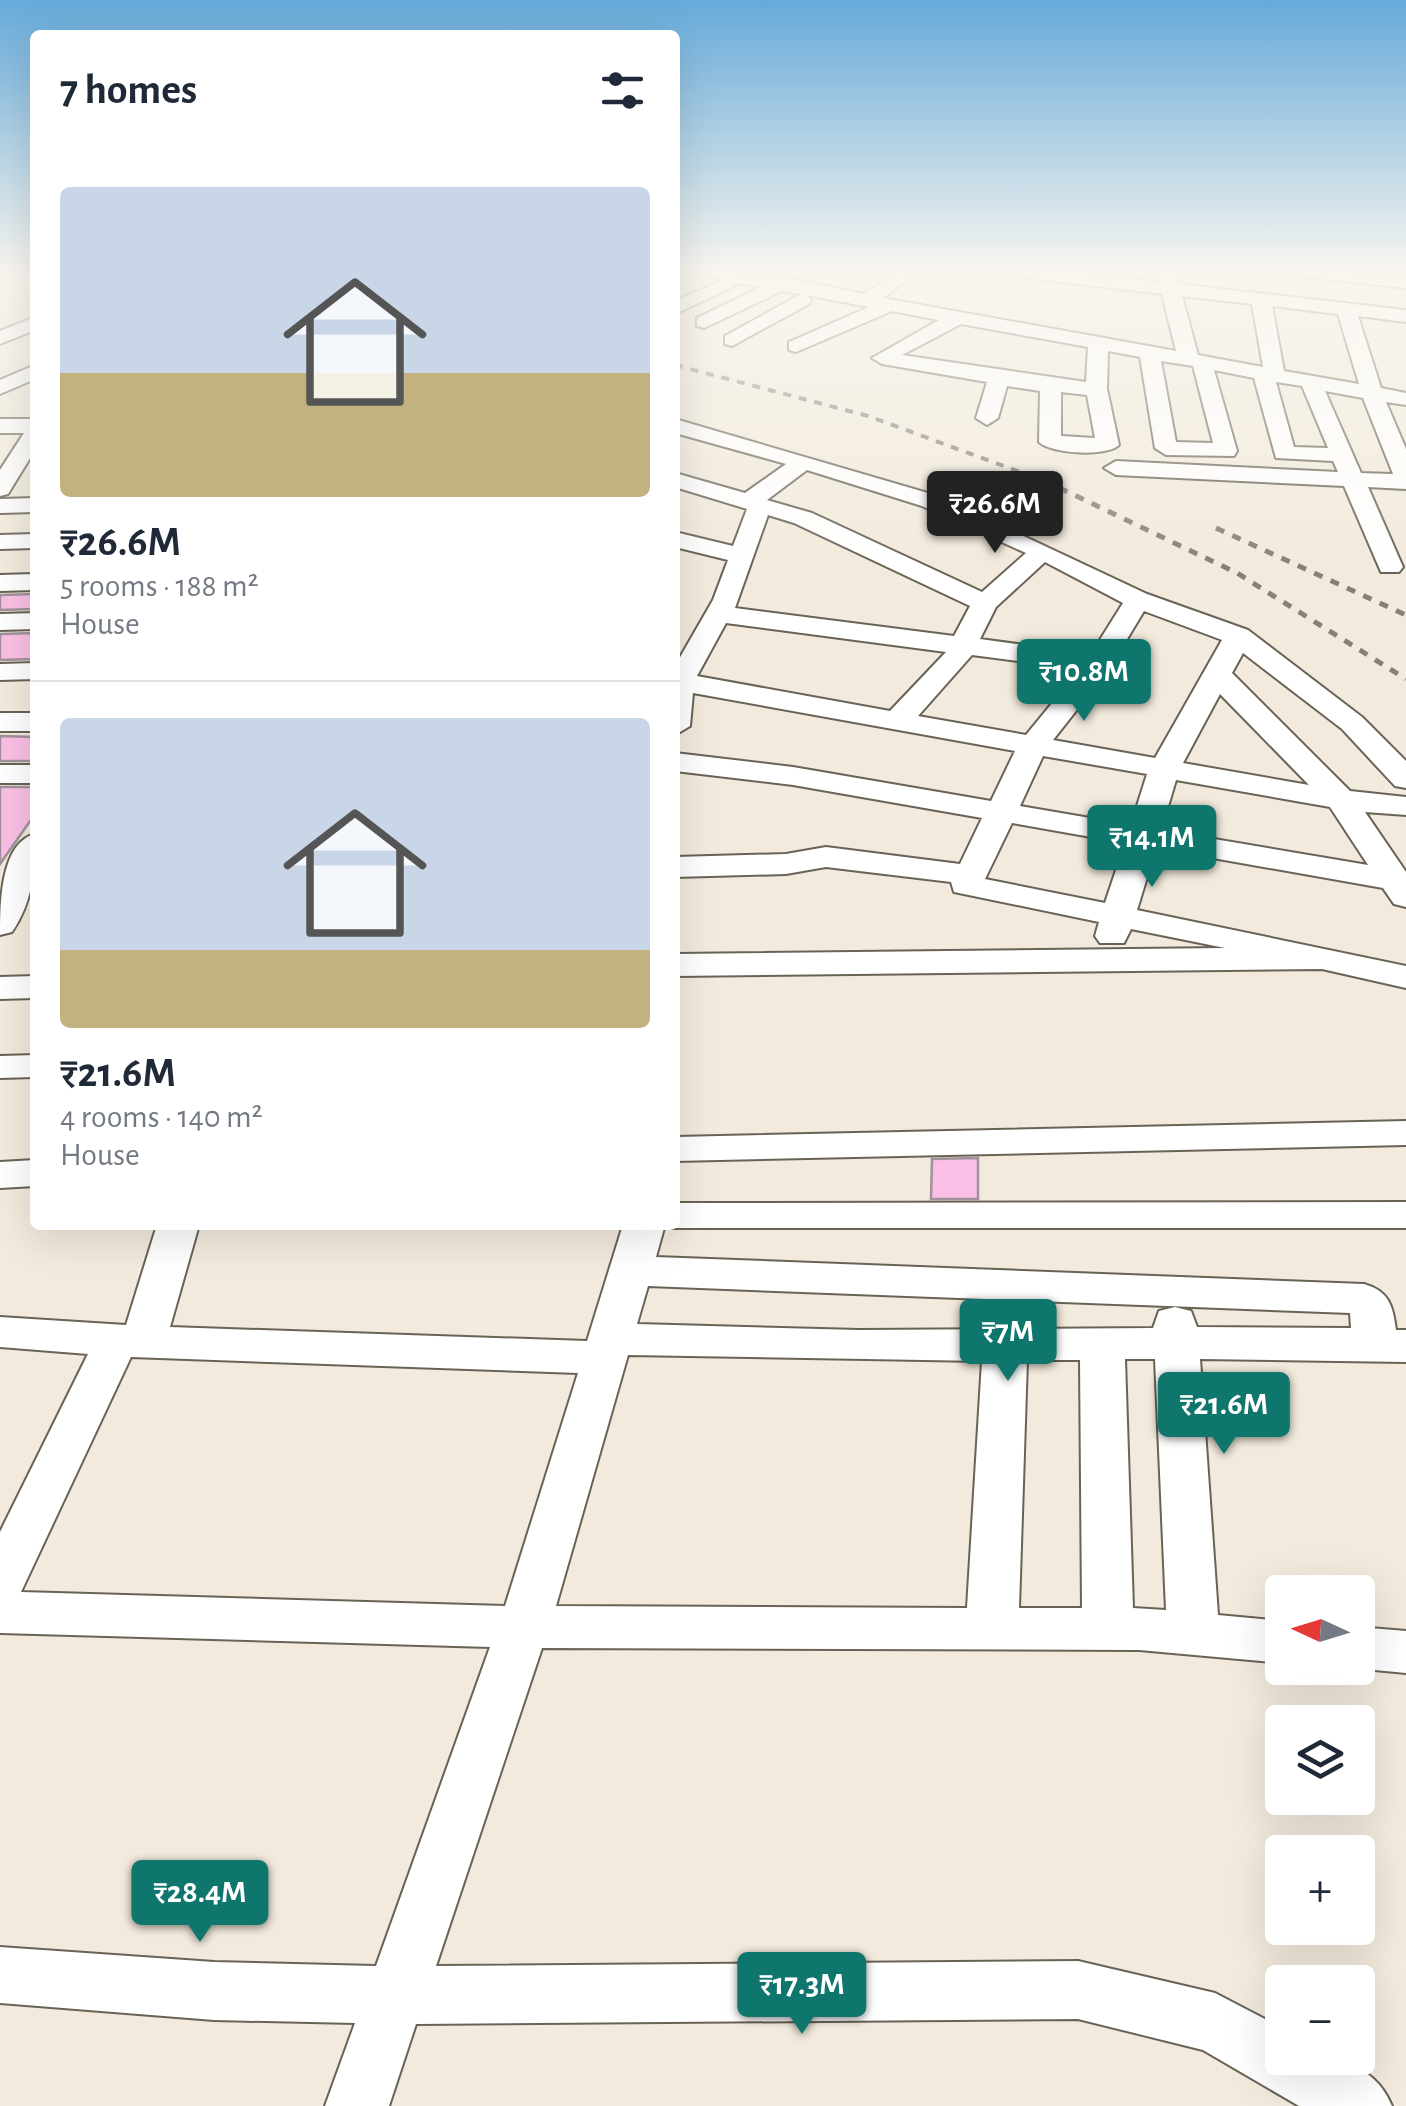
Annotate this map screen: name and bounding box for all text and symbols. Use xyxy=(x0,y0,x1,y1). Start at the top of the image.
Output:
icon: filters xyxy=(595,63,650,118)
text: 7 homes xyxy=(60,69,197,111)
icon: home xyxy=(265,252,445,432)
pin: ₹26.6M xyxy=(914,471,1076,556)
text: ₹26.6M xyxy=(949,487,1041,519)
text: ₹26.6M xyxy=(60,521,181,563)
text: 5 rooms · 188 m² xyxy=(60,570,259,602)
text: House xyxy=(60,608,140,640)
pin: ₹10.8M xyxy=(1003,639,1165,724)
text: ₹10.8M xyxy=(1039,655,1129,687)
icon: home xyxy=(265,783,445,963)
pin: ₹14.1M xyxy=(1071,805,1233,890)
text: ₹14.1M xyxy=(1109,821,1195,853)
text: ₹21.6M xyxy=(60,1052,176,1094)
text: 4 rooms · 140 m² xyxy=(60,1101,263,1133)
text: House xyxy=(60,1139,140,1171)
pin: ₹7M xyxy=(960,1299,1056,1384)
text: ₹7M xyxy=(982,1315,1034,1347)
pin: ₹21.6M xyxy=(1143,1372,1305,1457)
text: ₹21.6M xyxy=(1180,1388,1268,1420)
north arrow xyxy=(1265,1575,1375,1685)
map controls xyxy=(1265,1575,1375,2075)
button: layers xyxy=(1265,1705,1375,1815)
button: + xyxy=(1265,1835,1375,1945)
pin: ₹28.4M xyxy=(119,1860,281,1945)
text: ₹28.4M xyxy=(153,1876,247,1908)
pin: ₹17.3M xyxy=(721,1952,883,2037)
button: − xyxy=(1265,1965,1375,2075)
text: ₹17.3M xyxy=(759,1968,845,2000)

